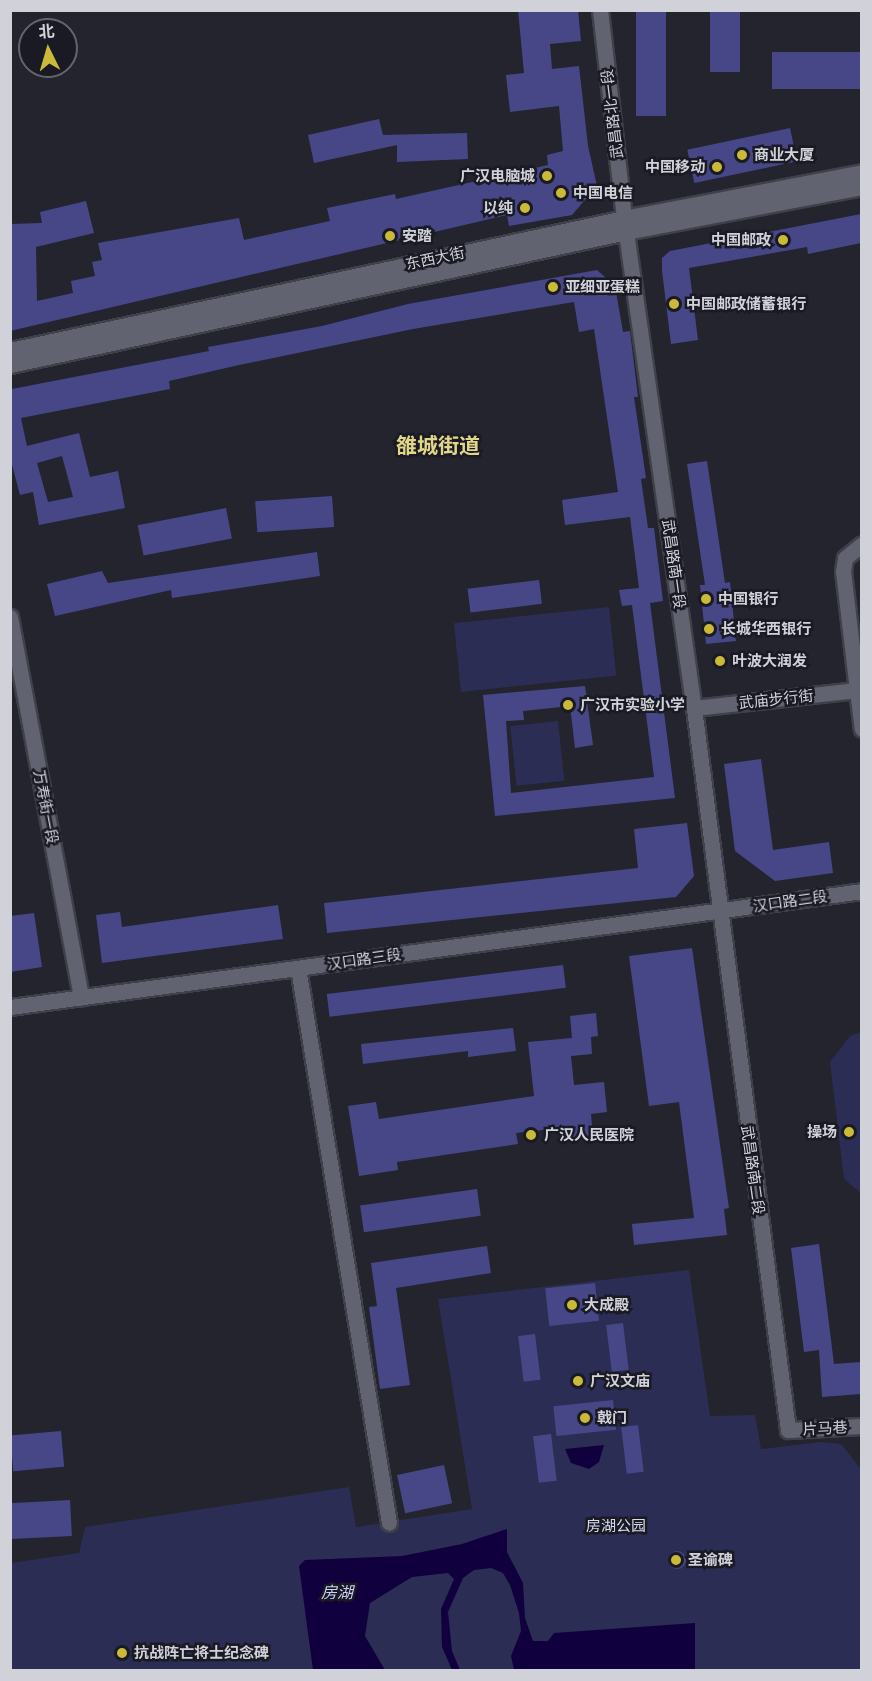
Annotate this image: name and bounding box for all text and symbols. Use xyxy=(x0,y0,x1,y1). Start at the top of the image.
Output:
north arrow xyxy=(18,18,78,78)
text: 北 xyxy=(38,22,55,41)
street label: 武昌路北一段 xyxy=(598,68,626,160)
place label: 商业大厦 xyxy=(754,146,814,164)
marker: 商业大厦 xyxy=(735,148,749,162)
place label: 中国移动 xyxy=(645,158,705,176)
marker: 中国移动 xyxy=(710,160,724,174)
place label: 广汉电脑城 xyxy=(460,167,535,185)
marker: 广汉电脑城 xyxy=(540,169,554,183)
place label: 中国电信 xyxy=(573,184,633,202)
marker: 中国电信 xyxy=(554,186,568,200)
place label: 以纯 xyxy=(483,199,513,217)
marker: 以纯 xyxy=(518,201,532,215)
place label: 安踏 xyxy=(402,227,432,245)
marker: 安踏 xyxy=(383,229,397,243)
place label: 中国邮政 xyxy=(711,231,771,249)
marker: 中国邮政 xyxy=(776,233,790,247)
street label: 东西大街 xyxy=(404,243,466,273)
place label: 亚细亚蛋糕 xyxy=(565,278,640,296)
marker: 亚细亚蛋糕 xyxy=(546,280,560,294)
place label: 中国邮政储蓄银行 xyxy=(686,295,806,313)
marker: 中国邮政储蓄银行 xyxy=(667,297,681,311)
district label: 雒城街道 xyxy=(396,433,480,459)
street label: 武昌路南一段 xyxy=(659,518,689,610)
place label: 中国银行 xyxy=(718,590,778,608)
marker: 中国银行 xyxy=(699,592,713,606)
place label: 长城华西银行 xyxy=(721,620,811,638)
marker: 长城华西银行 xyxy=(702,622,716,636)
place label: 叶波大润发 xyxy=(732,652,807,670)
marker: 叶波大润发 xyxy=(713,654,727,668)
street label: 武庙步行街 xyxy=(738,686,814,712)
place label: 广汉市实验小学 xyxy=(580,696,685,714)
marker: 广汉市实验小学 xyxy=(561,698,575,712)
street label: 万寿街一段 xyxy=(30,768,62,846)
street label: 汉口路二段 xyxy=(752,887,828,915)
street label: 汉口路三段 xyxy=(326,945,402,973)
place label: 操场 xyxy=(807,1123,837,1141)
street label: 武昌路南二段 xyxy=(738,1124,768,1216)
marker: 操场 xyxy=(842,1125,856,1139)
marker: 广汉人民医院 xyxy=(522,1126,540,1144)
place label: 广汉人民医院 xyxy=(544,1126,634,1144)
place label: 大成殿 xyxy=(584,1296,629,1314)
marker: 大成殿 xyxy=(565,1298,579,1312)
place label: 广汉文庙 xyxy=(590,1372,650,1390)
marker: 广汉文庙 xyxy=(571,1374,585,1388)
place label: 戟门 xyxy=(597,1409,627,1427)
marker: 戟门 xyxy=(578,1411,592,1425)
street label: 片马巷 xyxy=(802,1418,848,1438)
park label: 房湖公园 xyxy=(586,1517,646,1535)
place label: 圣谕碑 xyxy=(688,1551,733,1569)
marker: 圣谕碑 xyxy=(669,1553,683,1567)
water label: 房湖 xyxy=(321,1583,353,1603)
place label: 抗战阵亡将士纪念碑 xyxy=(134,1644,269,1662)
marker: 抗战阵亡将士纪念碑 xyxy=(115,1646,129,1660)

